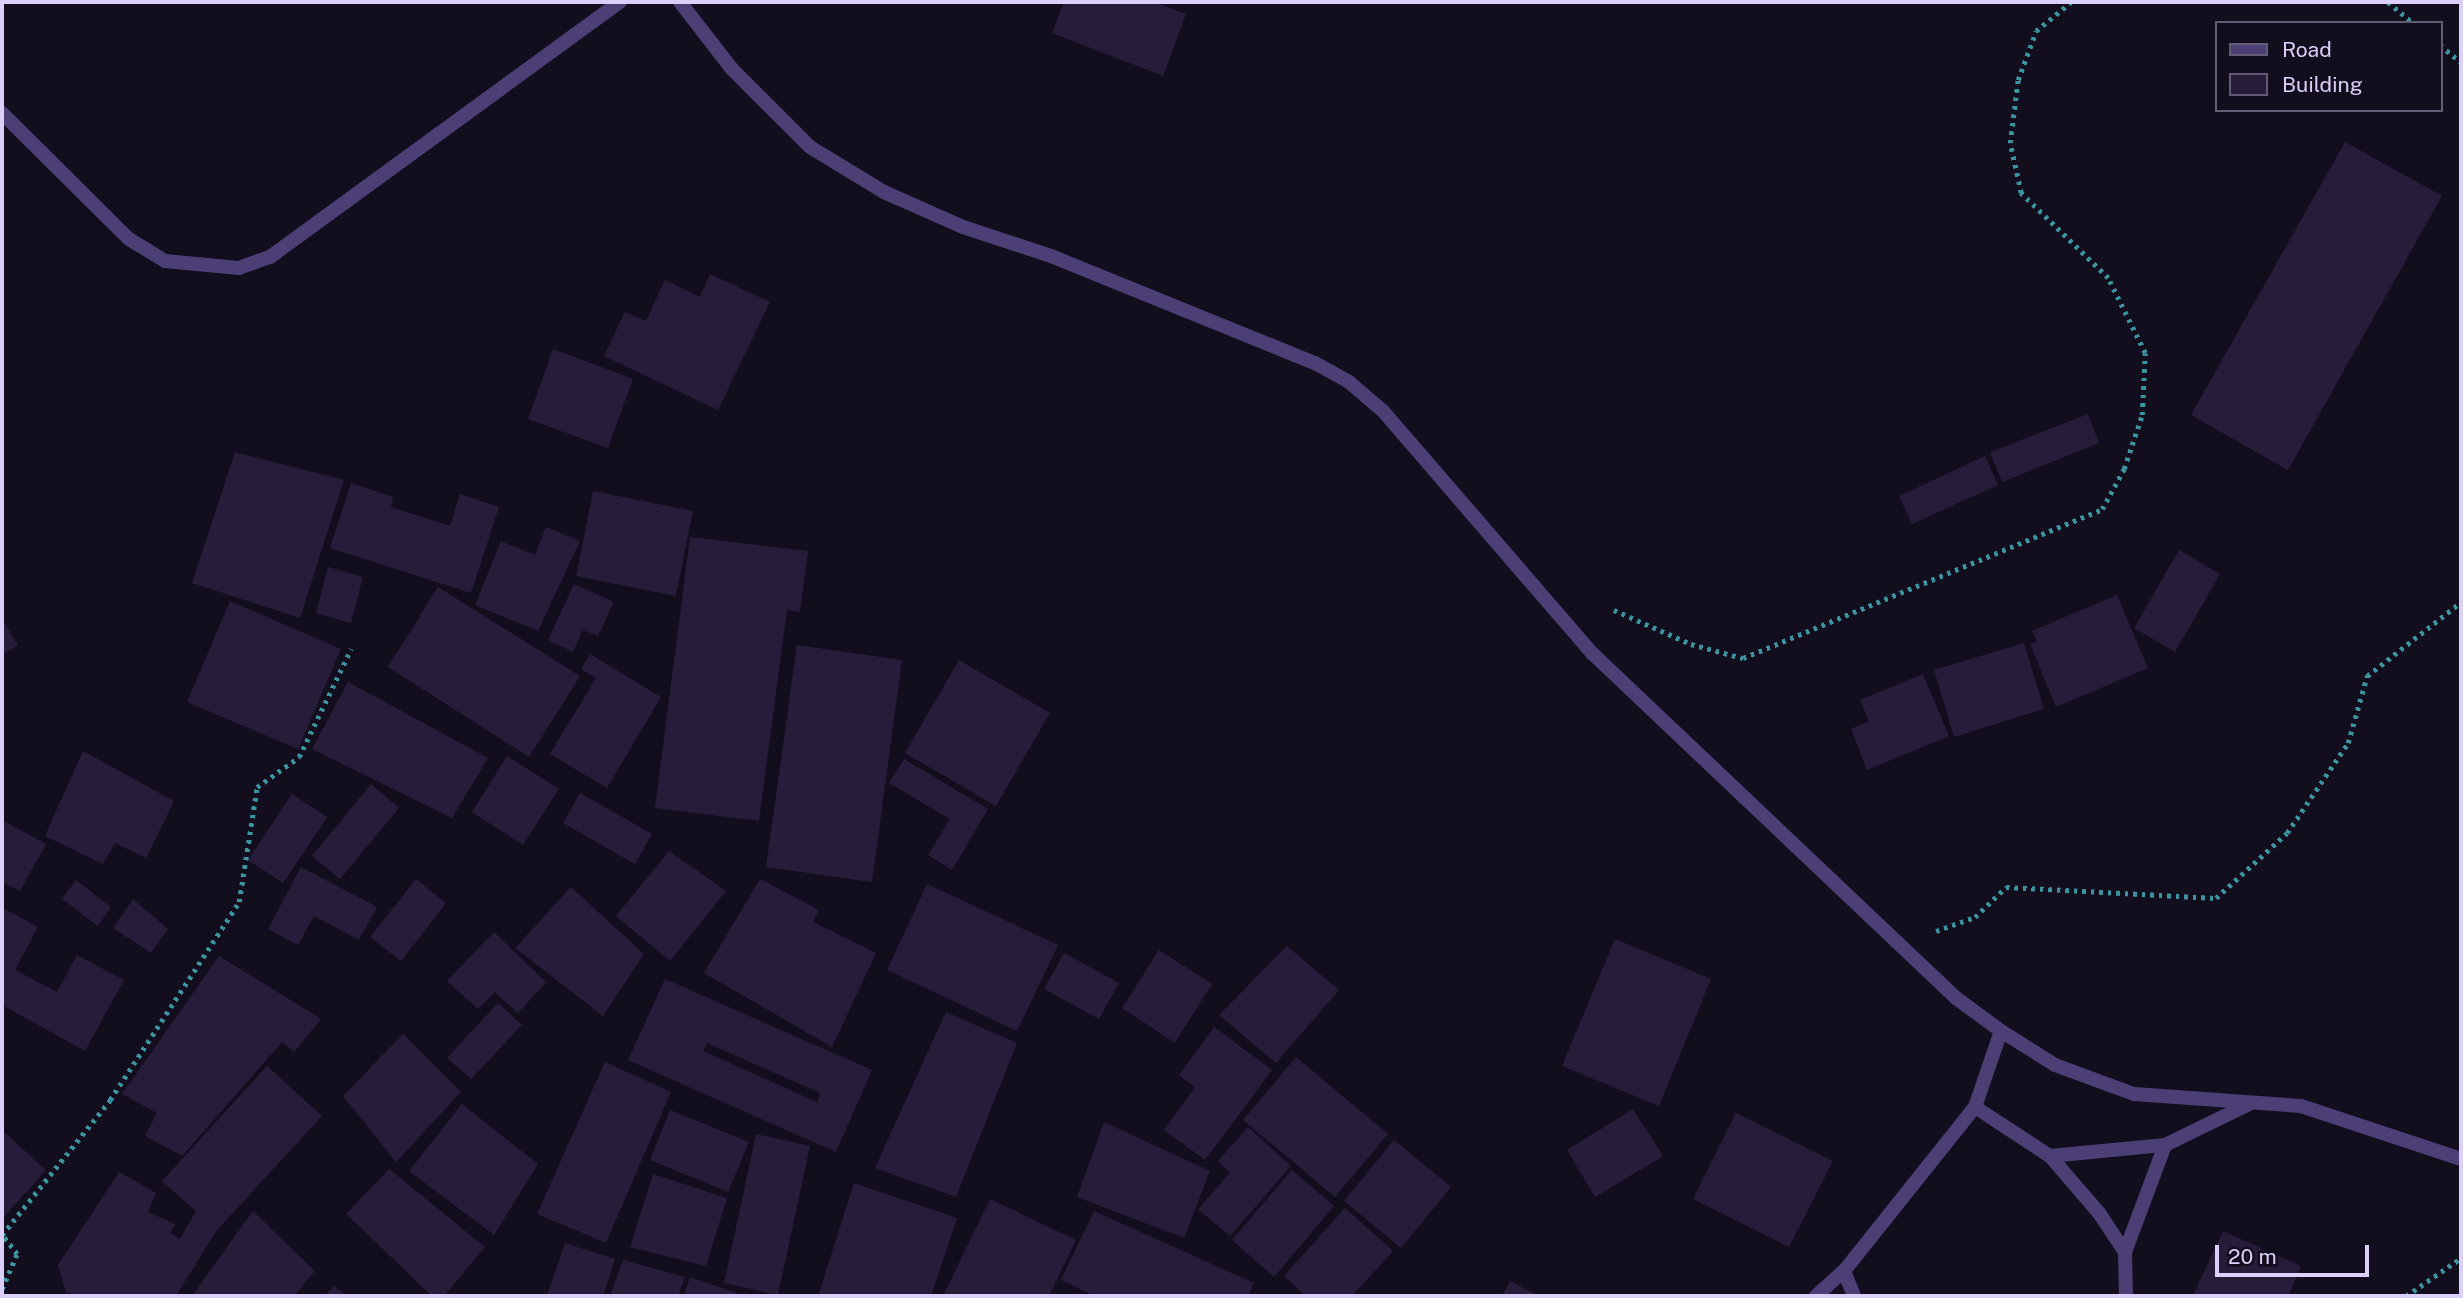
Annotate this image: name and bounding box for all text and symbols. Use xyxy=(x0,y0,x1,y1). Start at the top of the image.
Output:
legend xyxy=(2214,21,2442,112)
text: Road xyxy=(2282,37,2332,62)
text: Building xyxy=(2282,72,2363,97)
scale bar xyxy=(2218,1232,2372,1276)
text: 20 m xyxy=(2228,1244,2277,1269)

